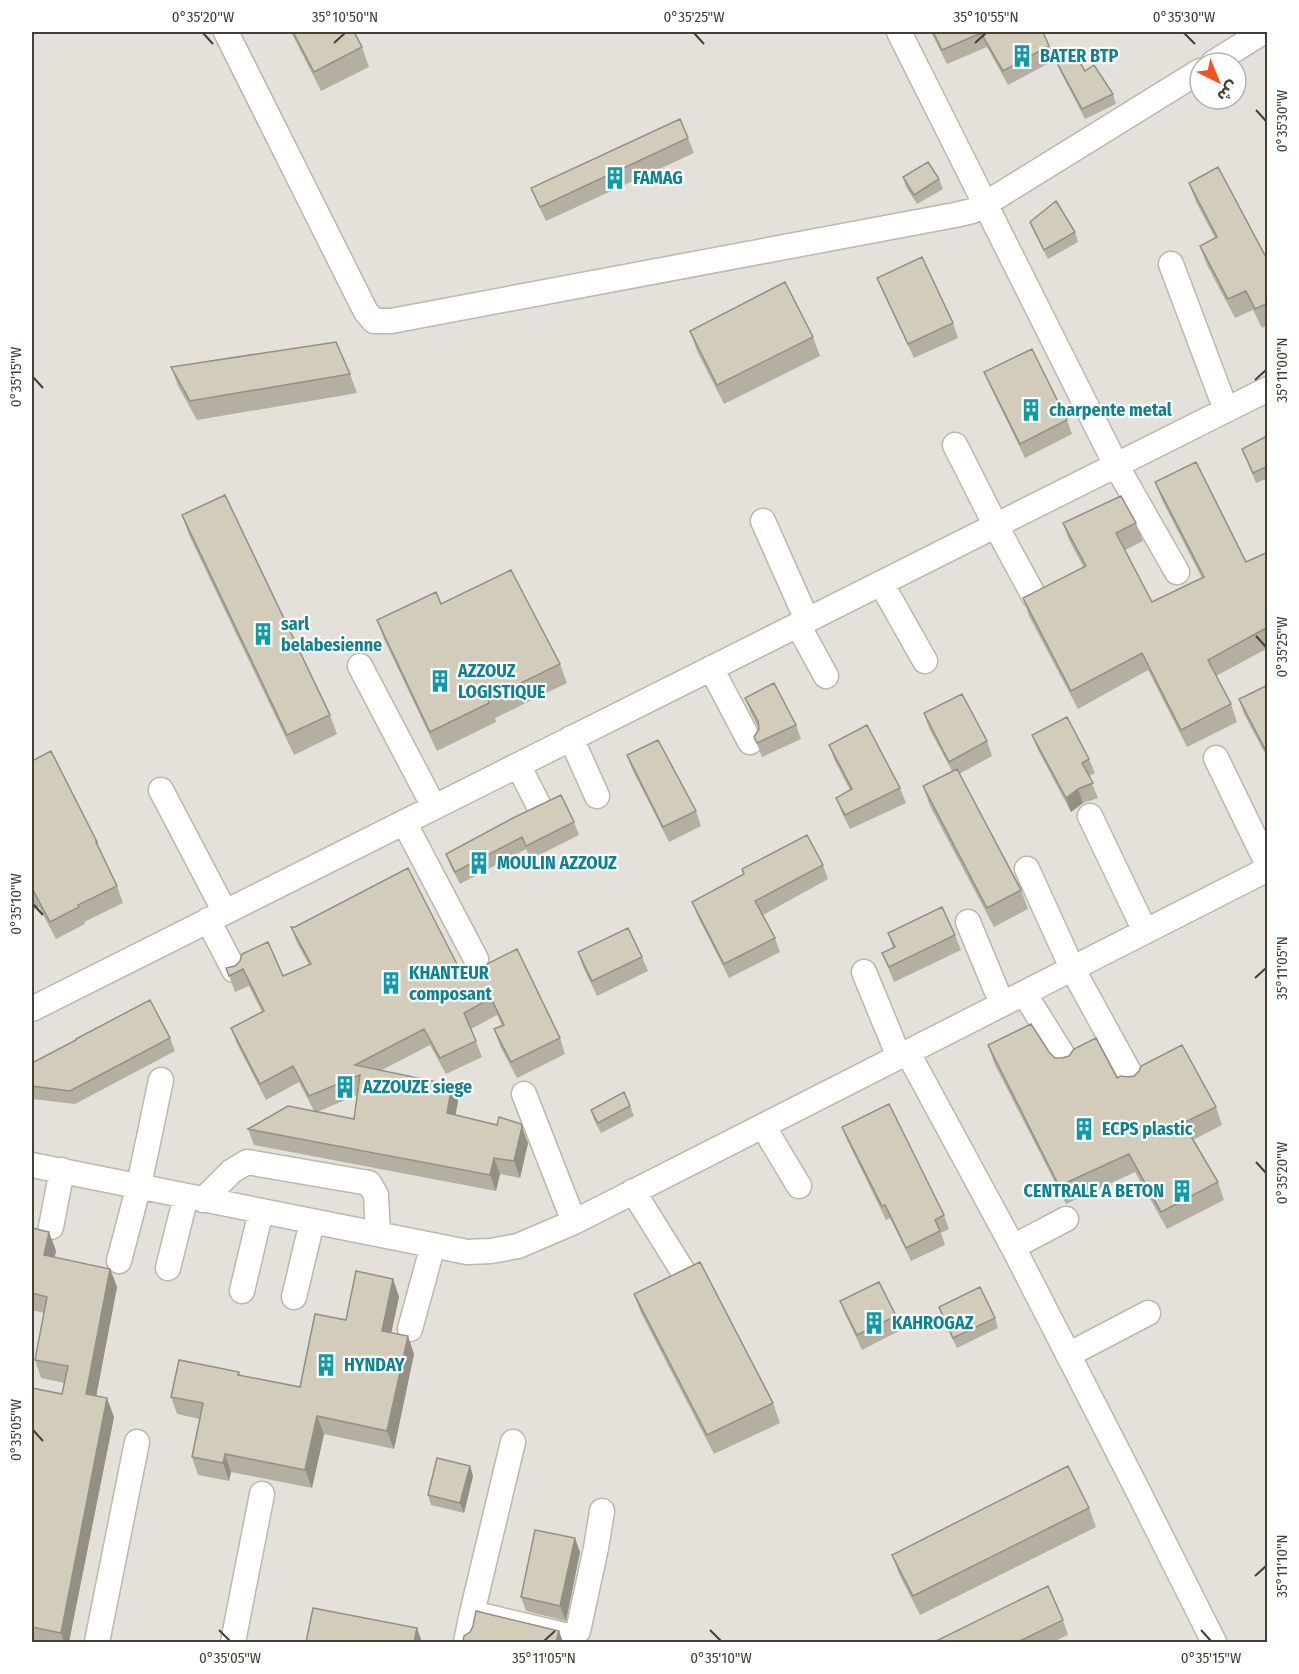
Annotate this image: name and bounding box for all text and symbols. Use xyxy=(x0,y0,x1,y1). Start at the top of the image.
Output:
text: 0°35'20"W xyxy=(172,8,234,26)
text: 35°10'50"N xyxy=(312,8,378,26)
text: 0°35'25"W xyxy=(663,8,725,26)
text: 35°10'55"N xyxy=(953,8,1019,26)
text: 0°35'30"W xyxy=(1153,8,1215,26)
building icon: BATER BTP xyxy=(1009,43,1035,69)
place label: BATER BTP xyxy=(1040,45,1119,67)
north arrow xyxy=(1188,51,1248,111)
text: ش xyxy=(1213,77,1242,106)
text: 0°35'30"W xyxy=(1273,90,1291,152)
building icon: FAMAG xyxy=(602,165,628,191)
place label: FAMAG xyxy=(633,167,683,189)
text: 35°11'00"N xyxy=(1273,337,1291,403)
text: 0°35'15"W xyxy=(7,347,25,407)
building icon: charpente metal xyxy=(1018,397,1044,423)
place label: charpente metal xyxy=(1049,399,1172,421)
place label: sarl belabesienne xyxy=(281,613,382,656)
text: 0°35'25"W xyxy=(1273,616,1291,678)
building icon: sarl belabesienne xyxy=(250,621,276,647)
place label: AZZOUZ LOGISTIQUE xyxy=(457,660,546,703)
building icon: AZZOUZ LOGISTIQUE xyxy=(427,668,453,694)
building icon: MOULIN AZZOUZ xyxy=(466,850,492,876)
place label: MOULIN AZZOUZ xyxy=(497,852,617,874)
text: 0°35'10"W xyxy=(7,873,25,935)
text: 35°11'05"N xyxy=(1273,936,1291,1000)
place label: KHANTEUR composant xyxy=(409,962,492,1005)
building icon: KHANTEUR composant xyxy=(378,970,404,996)
building icon: AZZOUZE siege xyxy=(332,1074,358,1100)
place label: AZZOUZE siege xyxy=(362,1076,472,1098)
building icon: ECPS plastic xyxy=(1071,1116,1097,1142)
place label: ECPS plastic xyxy=(1102,1118,1193,1140)
text: 0°35'20"W xyxy=(1273,1142,1291,1204)
building icon: CENTRALE A BETON xyxy=(1169,1178,1195,1204)
place label: CENTRALE A BETON xyxy=(1023,1180,1164,1202)
building icon: KAHROGAZ xyxy=(861,1310,887,1336)
place label: KAHROGAZ xyxy=(892,1312,974,1334)
building icon: HYNDAY xyxy=(313,1352,339,1378)
place label: HYNDAY xyxy=(344,1354,405,1376)
text: 0°35'05"W xyxy=(7,1399,25,1461)
text: 35°11'10"N xyxy=(1273,1534,1291,1598)
text: 0°35'05"W xyxy=(199,1649,261,1667)
text: 35°11'05"N xyxy=(512,1649,576,1667)
text: 0°35'10"W xyxy=(690,1649,752,1667)
text: 0°35'15"W xyxy=(1181,1649,1241,1667)

